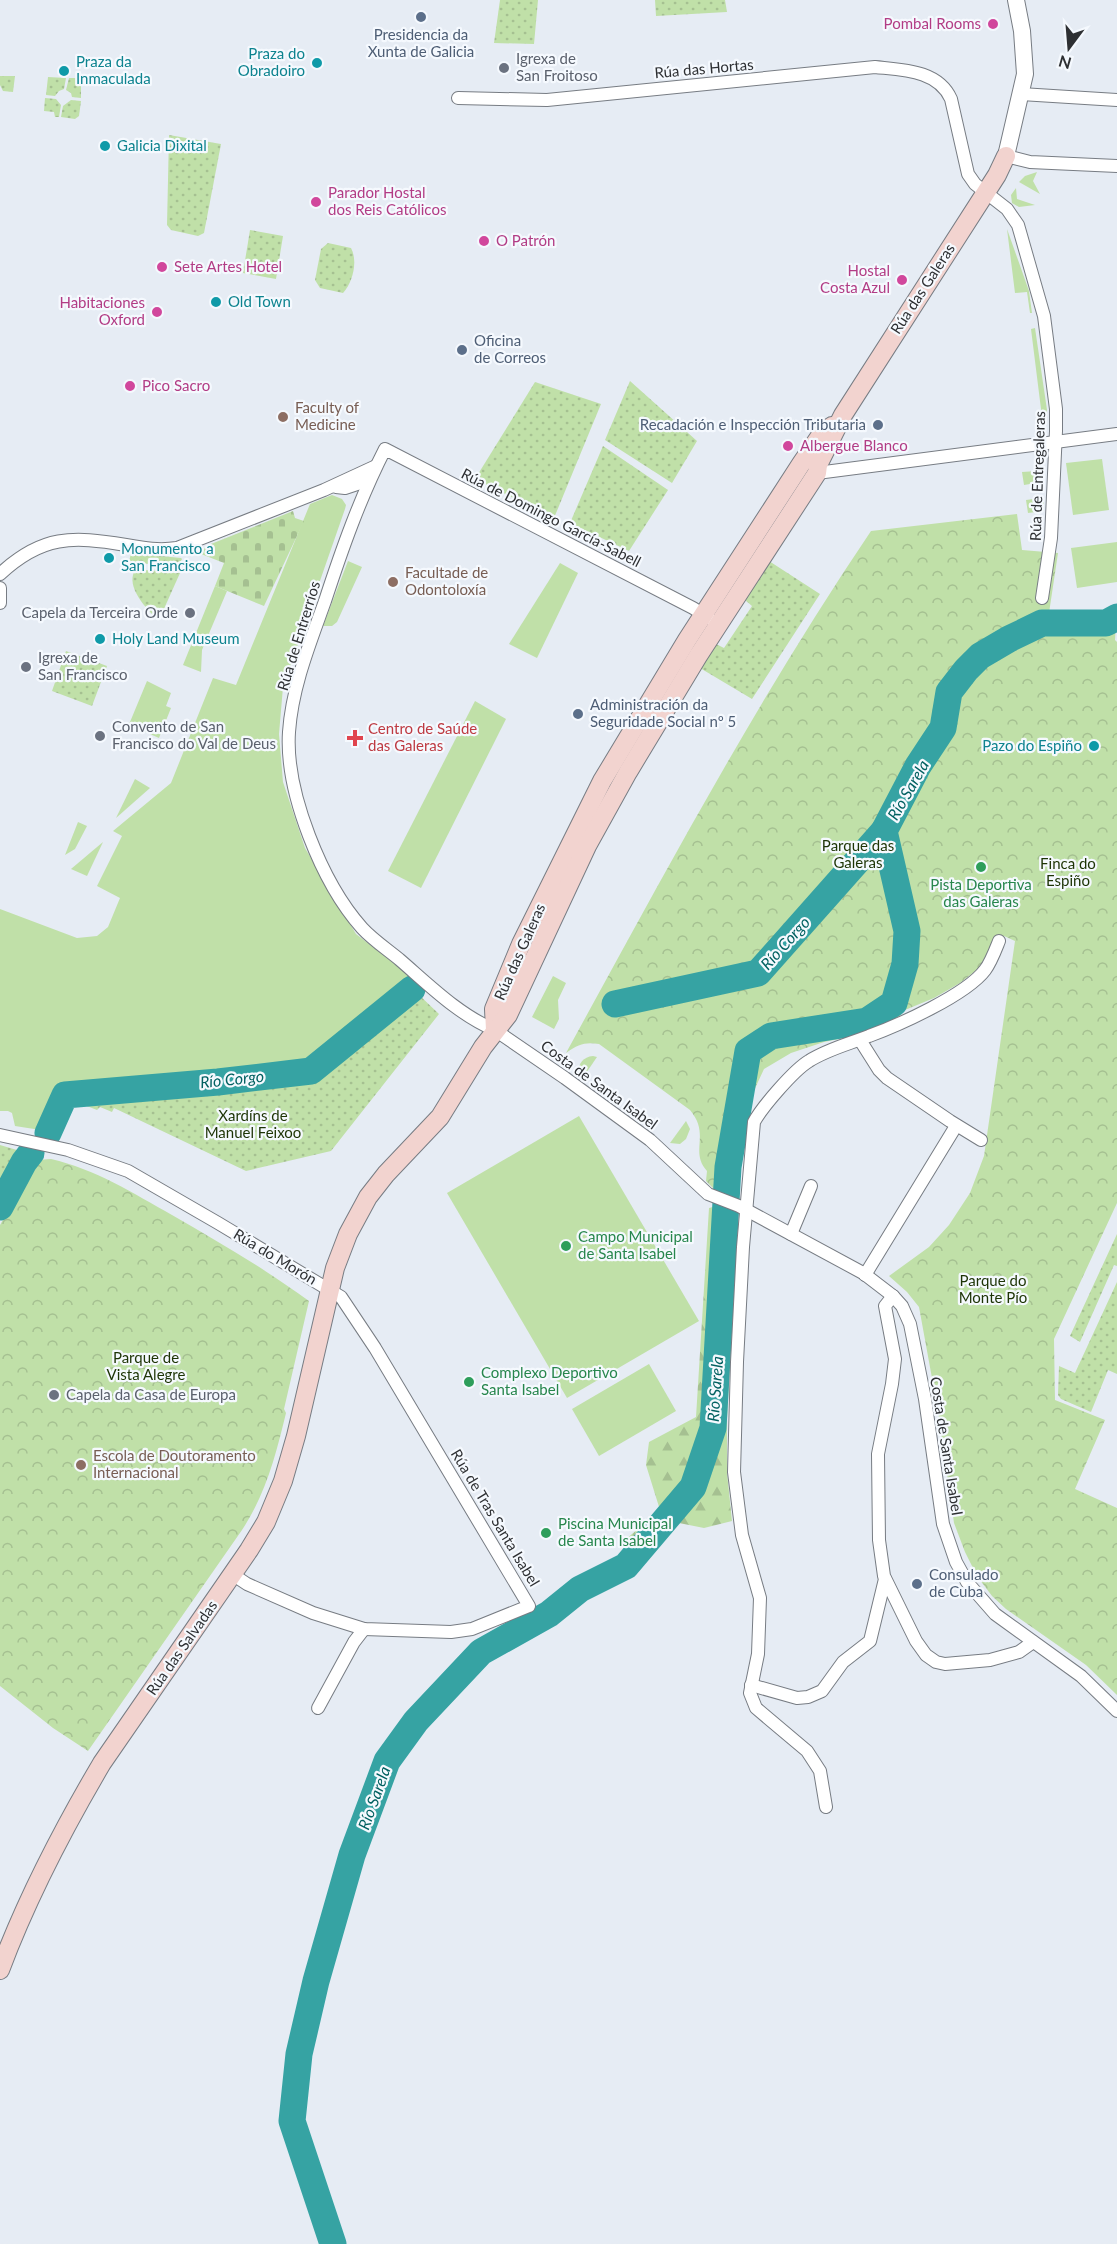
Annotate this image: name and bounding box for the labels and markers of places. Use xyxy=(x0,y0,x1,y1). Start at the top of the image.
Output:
marker: Presidencia da Xunta de Galicia xyxy=(414,10,428,24)
place label: Pombal Rooms xyxy=(884,14,981,32)
marker: Pombal Rooms xyxy=(986,17,1000,31)
place label: Presidencia da Xunta de Galicia xyxy=(368,25,474,60)
place label: Praza do Obradoiro xyxy=(238,44,305,79)
place label: Igrexa de San Froitoso xyxy=(516,49,598,84)
place label: Praza da Inmaculada xyxy=(76,52,151,87)
marker: Praza do Obradoiro xyxy=(310,56,324,70)
marker: Igrexa de San Froitoso xyxy=(497,61,511,75)
marker: Praza da Inmaculada xyxy=(57,64,71,78)
place label: Galicia Dixital xyxy=(117,136,207,154)
marker: Galicia Dixital xyxy=(98,139,112,153)
place label: Parador Hostal dos Reis Católicos xyxy=(328,183,446,218)
marker: Parador Hostal dos Reis Católicos xyxy=(309,195,323,209)
place label: O Patrón xyxy=(496,231,555,249)
marker: O Patrón xyxy=(477,234,491,248)
place label: Sete Artes Hotel xyxy=(174,257,282,275)
marker: Sete Artes Hotel xyxy=(155,260,169,274)
place label: Hostal Costa Azul xyxy=(820,261,890,296)
marker: Hostal Costa Azul xyxy=(895,273,909,287)
place label: Old Town xyxy=(228,292,291,310)
place label: Habitaciones Oxford xyxy=(59,293,145,328)
marker: Old Town xyxy=(209,295,223,309)
marker: Habitaciones Oxford xyxy=(150,305,164,319)
place label: Oficina de Correos xyxy=(474,331,546,366)
marker: Oficina de Correos xyxy=(455,343,469,357)
place label: Pico Sacro xyxy=(142,376,210,394)
marker: Pico Sacro xyxy=(123,379,137,393)
place label: Faculty of Medicine xyxy=(295,398,360,433)
marker: Faculty of Medicine xyxy=(276,410,290,424)
place label: Recadación e Inspección Tributaria xyxy=(640,415,866,433)
marker: Recadación e Inspección Tributaria xyxy=(871,418,885,432)
place label: Albergue Blanco xyxy=(800,436,908,454)
marker: Albergue Blanco xyxy=(781,439,795,453)
place label: Monumento a San Francisco xyxy=(121,539,214,574)
marker: Monumento a San Francisco xyxy=(102,551,116,565)
place label: Facultade de Odontoloxía xyxy=(405,563,488,598)
marker: Facultade de Odontoloxía xyxy=(386,575,400,589)
place label: Capela da Terceira Orde xyxy=(21,603,178,621)
marker: Capela da Terceira Orde xyxy=(183,606,197,620)
place label: Holy Land Museum xyxy=(112,629,240,647)
marker: Holy Land Museum xyxy=(93,632,107,646)
place label: Igrexa de San Francisco xyxy=(38,648,128,683)
marker: Igrexa de San Francisco xyxy=(19,660,33,674)
place label: Administración da Seguridade Social nº 5 xyxy=(590,695,736,730)
marker: Administración da Seguridade Social nº 5 xyxy=(571,707,585,721)
place label: Convento de San Francisco do Val de Deus xyxy=(112,717,276,752)
place label: Centro de Saúde das Galeras xyxy=(368,719,477,754)
marker: Convento de San Francisco do Val de Deus xyxy=(93,729,107,743)
marker: Centro de Saúde das Galeras xyxy=(346,729,364,747)
place label: Pazo do Espiño xyxy=(982,736,1082,754)
marker: Pazo do Espiño xyxy=(1087,739,1101,753)
marker: Pista Deportiva das Galeras xyxy=(974,860,988,874)
place label: Pista Deportiva das Galeras xyxy=(930,875,1032,910)
place label: Campo Municipal de Santa Isabel xyxy=(578,1227,693,1262)
marker: Campo Municipal de Santa Isabel xyxy=(559,1239,573,1253)
place label: Complexo Deportivo Santa Isabel xyxy=(481,1363,618,1398)
marker: Complexo Deportivo Santa Isabel xyxy=(462,1375,476,1389)
place label: Capela da Casa de Europa xyxy=(66,1385,236,1403)
marker: Capela da Casa de Europa xyxy=(47,1388,61,1402)
place label: Escola de Doutoramento Internacional xyxy=(93,1446,256,1481)
marker: Escola de Doutoramento Internacional xyxy=(74,1458,88,1472)
place label: Piscina Municipal de Santa Isabel xyxy=(558,1514,672,1549)
marker: Piscina Municipal de Santa Isabel xyxy=(539,1526,553,1540)
place label: Consulado de Cuba xyxy=(929,1565,999,1600)
marker: Consulado de Cuba xyxy=(910,1577,924,1591)

